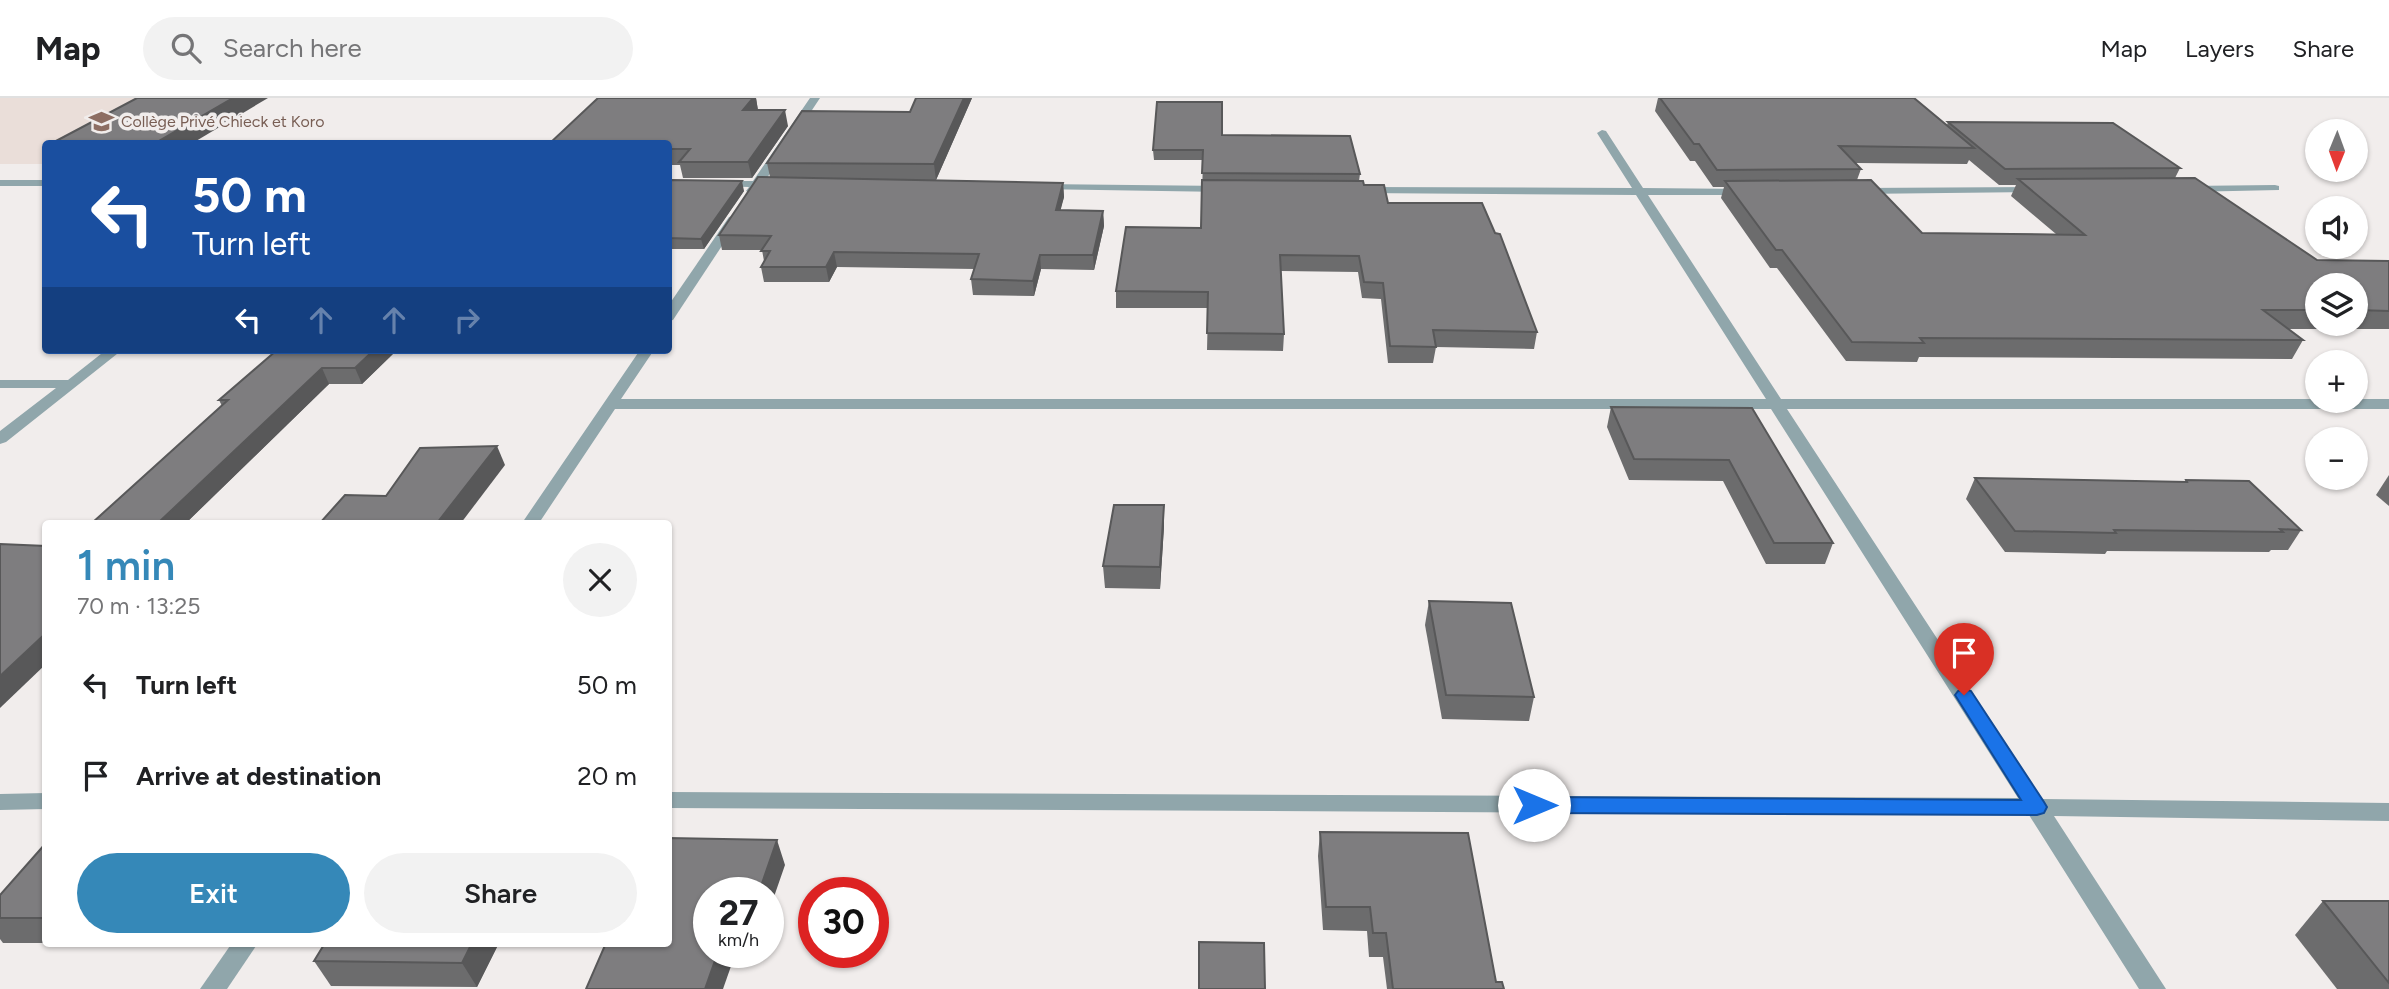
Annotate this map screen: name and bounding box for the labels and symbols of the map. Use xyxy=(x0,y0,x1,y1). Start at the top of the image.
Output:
school or university icon: Collège Privé Chieck et Koro xyxy=(87,107,115,135)
place label: Collège Privé Chieck et Koro xyxy=(121,112,324,131)
north arrow xyxy=(2305,119,2368,182)
pin xyxy=(1934,623,1994,695)
position arrow xyxy=(1497,768,1571,842)
speed limit sign: 30 xyxy=(798,877,889,968)

